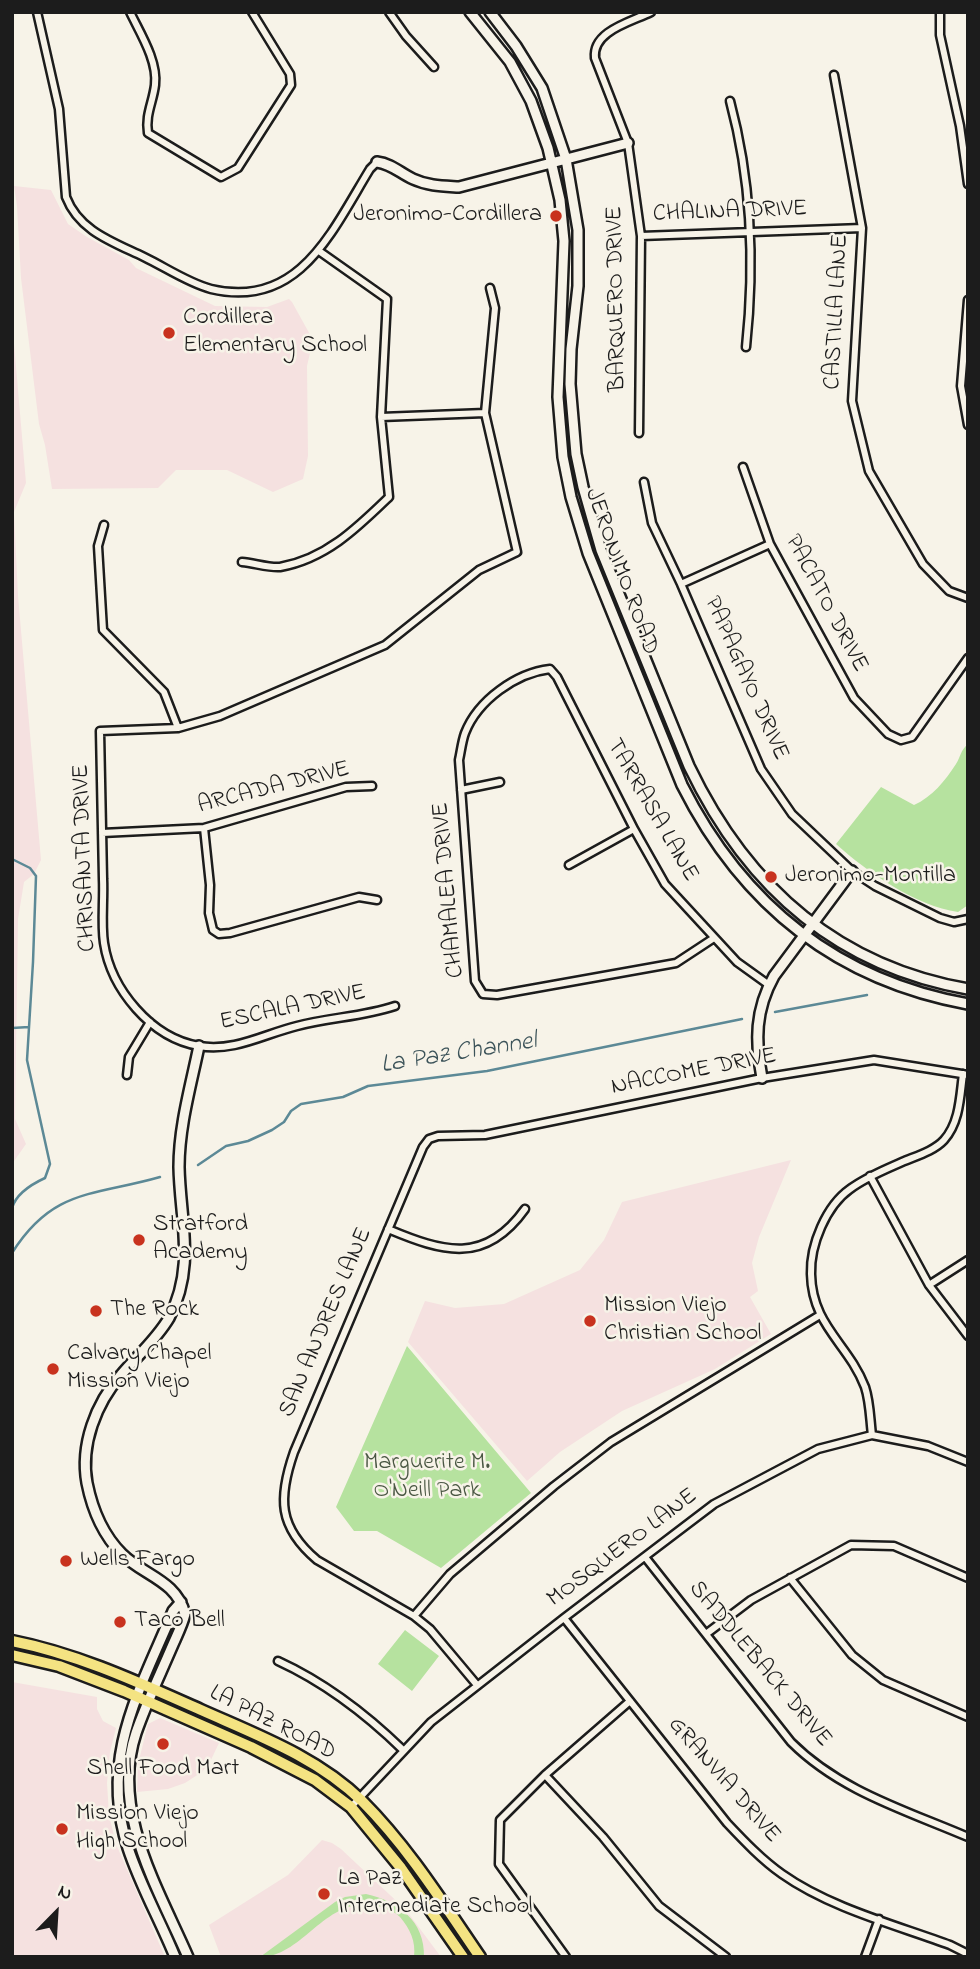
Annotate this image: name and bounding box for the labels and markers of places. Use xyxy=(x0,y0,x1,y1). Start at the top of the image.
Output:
place label: Jeronimo-Cordillera xyxy=(353,202,542,230)
marker: Jeronimo-Cordillera xyxy=(548,208,564,224)
place label: Cordillera Elementary School xyxy=(183,305,367,361)
marker: Cordillera Elementary School xyxy=(161,325,177,341)
place label: Jeronimo-Montilla xyxy=(785,863,956,891)
marker: Jeronimo-Montilla xyxy=(763,869,779,885)
place label: Stratford Academy xyxy=(153,1212,248,1268)
marker: Stratford Academy xyxy=(131,1232,147,1248)
place label: Mission Viejo Christian School xyxy=(604,1293,761,1349)
place label: The Rock xyxy=(110,1297,199,1325)
marker: The Rock xyxy=(88,1303,104,1319)
marker: Mission Viejo Christian School xyxy=(582,1313,598,1329)
place label: Calvary Chapel Mission Viejo xyxy=(67,1341,212,1397)
marker: Calvary Chapel Mission Viejo xyxy=(45,1361,61,1377)
place label: Wells Fargo xyxy=(80,1547,195,1575)
marker: Wells Fargo xyxy=(58,1553,74,1569)
place label: Taco Bell xyxy=(134,1608,225,1636)
marker: Taco Bell xyxy=(112,1614,128,1630)
marker: Shell Food Mart xyxy=(155,1736,171,1752)
place label: Shell Food Mart xyxy=(87,1756,239,1784)
place label: Mission Viejo High School xyxy=(76,1801,199,1857)
marker: Mission Viejo High School xyxy=(54,1821,70,1837)
place label: La Paz Intermediate School xyxy=(338,1866,532,1922)
marker: La Paz Intermediate School xyxy=(316,1886,332,1902)

